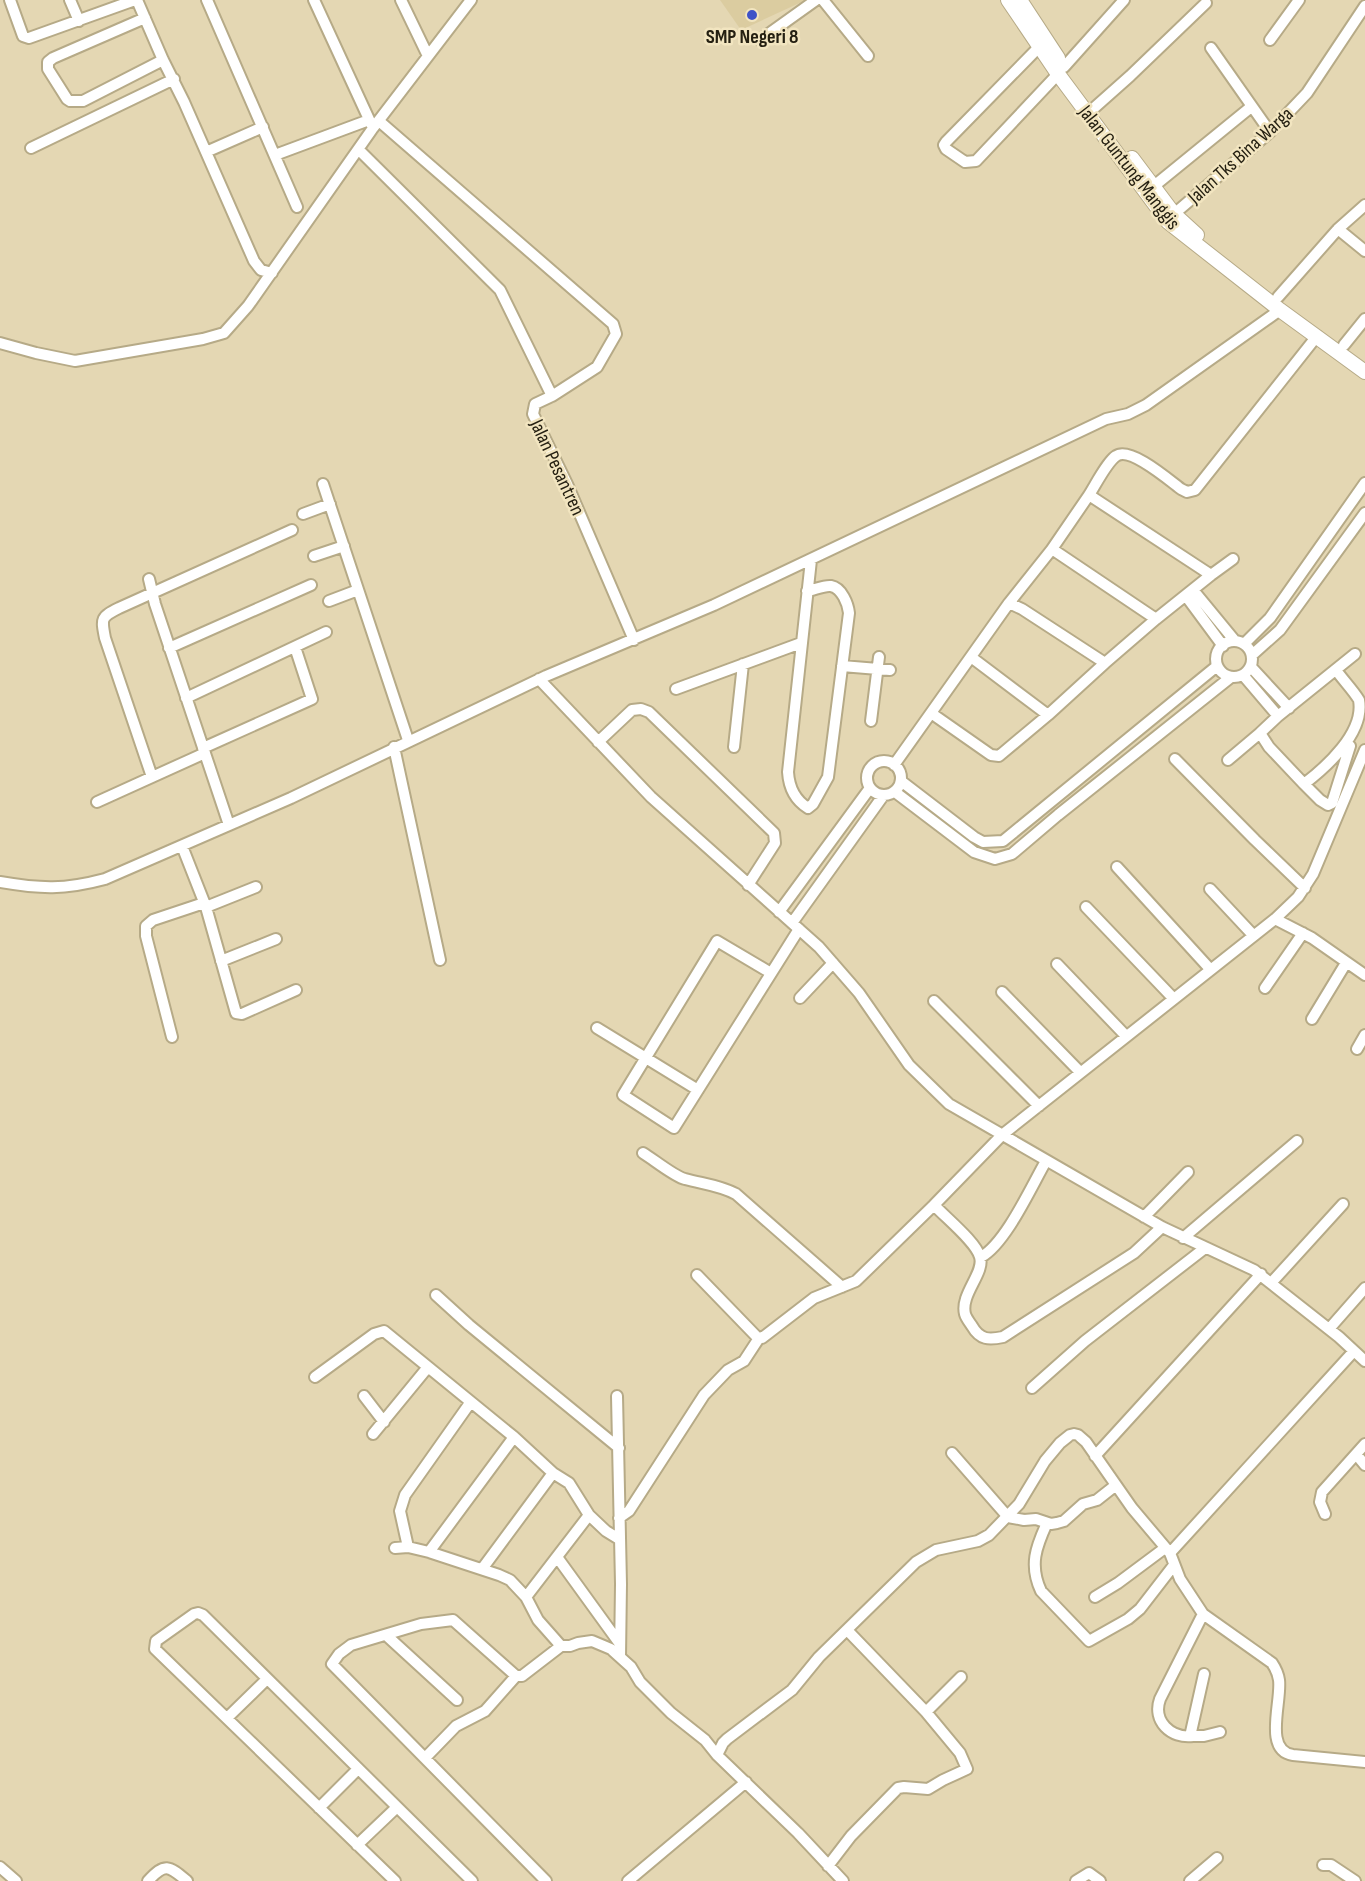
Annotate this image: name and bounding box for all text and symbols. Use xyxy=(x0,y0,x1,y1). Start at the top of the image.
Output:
marker: SMP Negeri 8 xyxy=(745,8,759,22)
place label: SMP Negeri 8 xyxy=(706,25,798,49)
street label: Jalan Guntung Manggis xyxy=(1073,100,1185,235)
street label: Jalan Tks Bina Warga xyxy=(1182,102,1298,210)
street label: Jalan Pesantren xyxy=(524,415,590,519)

